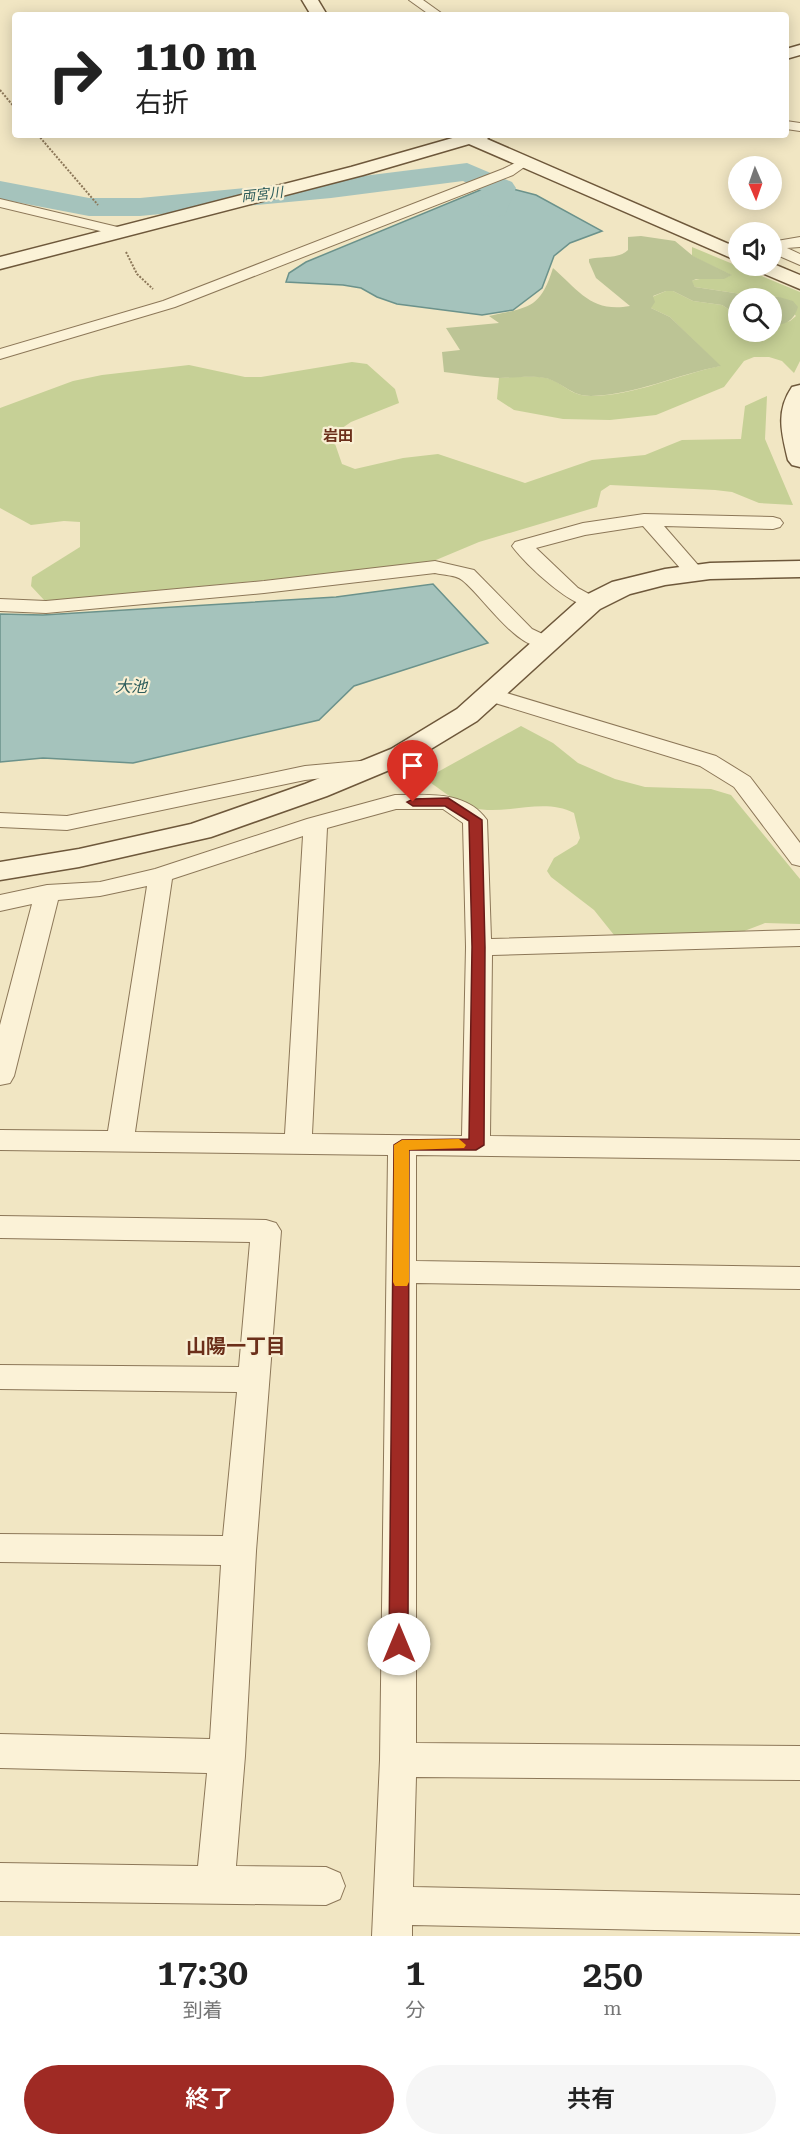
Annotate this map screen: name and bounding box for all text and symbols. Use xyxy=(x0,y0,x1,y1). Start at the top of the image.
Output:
text: 110 m xyxy=(135,31,257,80)
icon: right xyxy=(36,36,114,114)
text: 右折 xyxy=(135,87,189,119)
north arrow xyxy=(728,156,782,210)
map controls xyxy=(728,156,782,342)
water label: 両宮川 xyxy=(240,184,286,204)
button: sound xyxy=(728,222,782,276)
button: search xyxy=(728,288,782,342)
district label: 岩田 xyxy=(323,427,353,445)
water label: 大池 xyxy=(115,677,149,696)
pin xyxy=(387,740,438,802)
icon: arrive xyxy=(396,749,429,782)
district label: 山陽一丁目 xyxy=(186,1334,286,1358)
position arrow xyxy=(367,1612,431,1676)
text: 17:30 xyxy=(157,1952,248,1994)
text: 1 xyxy=(405,1952,425,1994)
text: 250 xyxy=(582,1954,643,1996)
text: m xyxy=(604,1996,622,2020)
text: 到着 xyxy=(183,1998,223,2022)
text: 分 xyxy=(405,1998,425,2022)
button: 終了 xyxy=(24,2065,394,2134)
button: 共有 xyxy=(406,2065,776,2134)

